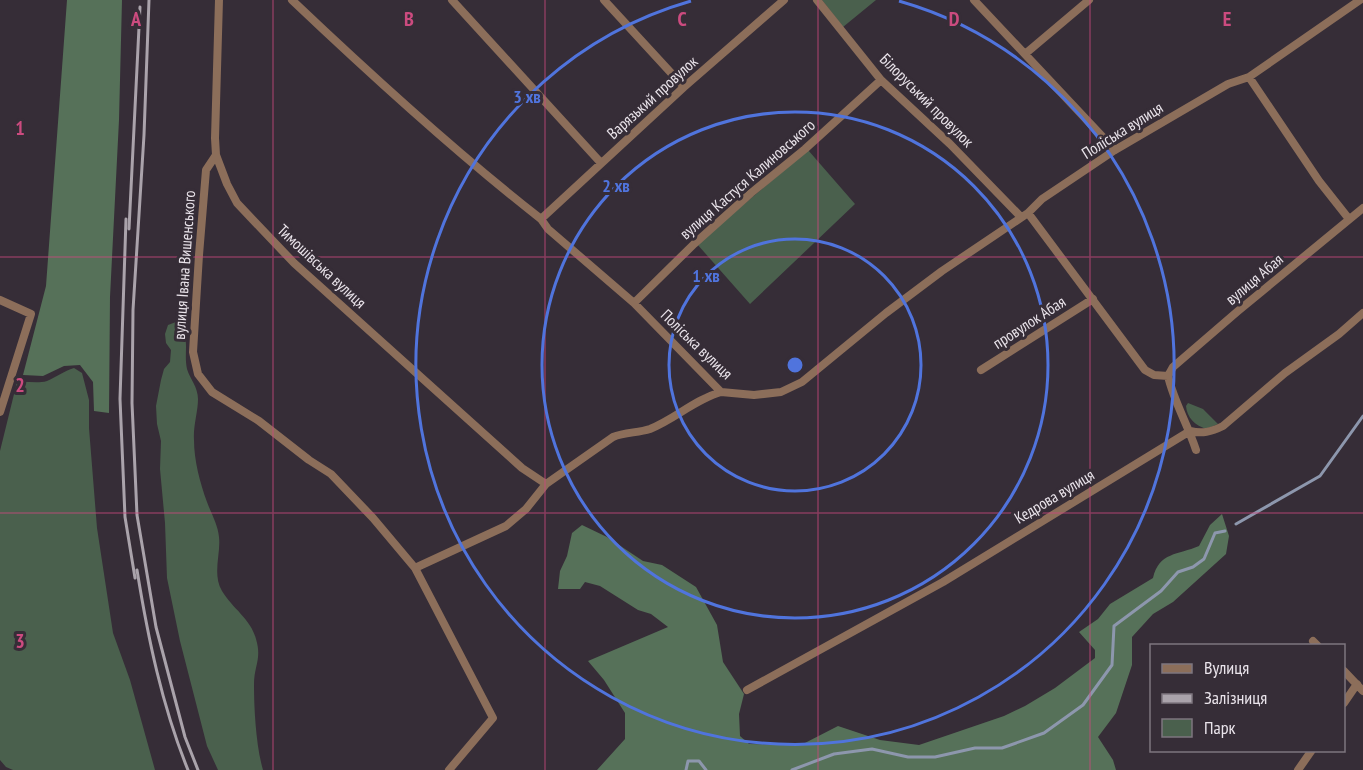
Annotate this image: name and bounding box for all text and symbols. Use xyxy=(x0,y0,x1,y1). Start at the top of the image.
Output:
text: A xyxy=(130,6,142,32)
text: B xyxy=(404,6,414,32)
text: C xyxy=(677,6,687,32)
text: D xyxy=(949,6,960,32)
text: E xyxy=(1223,6,1231,32)
street label: Білоруський провулок xyxy=(876,49,979,152)
street label: Варязький провулок xyxy=(603,51,702,143)
text: 3 хв xyxy=(513,85,541,108)
street label: Поліська вулиця xyxy=(1078,97,1166,163)
text: 1 xyxy=(15,115,25,141)
street label: вулиця Кастуся Калиновського xyxy=(675,115,819,243)
text: 2 хв xyxy=(602,174,630,197)
street label: вулиця Івана Вишенського xyxy=(169,190,199,340)
street label: Тимошівська вулиця xyxy=(273,220,371,312)
street label: вулиця Абая xyxy=(1221,249,1287,309)
text: 1 хв xyxy=(692,264,720,287)
street label: провулок Абая xyxy=(989,291,1069,353)
street label: Поліська вулиця xyxy=(657,305,737,383)
centre of rings xyxy=(785,355,805,375)
text: 2 xyxy=(15,372,25,398)
street label: Кедрова вулиця xyxy=(1010,464,1098,528)
text: 3 xyxy=(15,628,25,654)
legend xyxy=(1150,644,1345,752)
text: Вулиця xyxy=(1204,656,1249,679)
text: Залізниця xyxy=(1204,686,1267,709)
text: Парк xyxy=(1204,716,1235,739)

